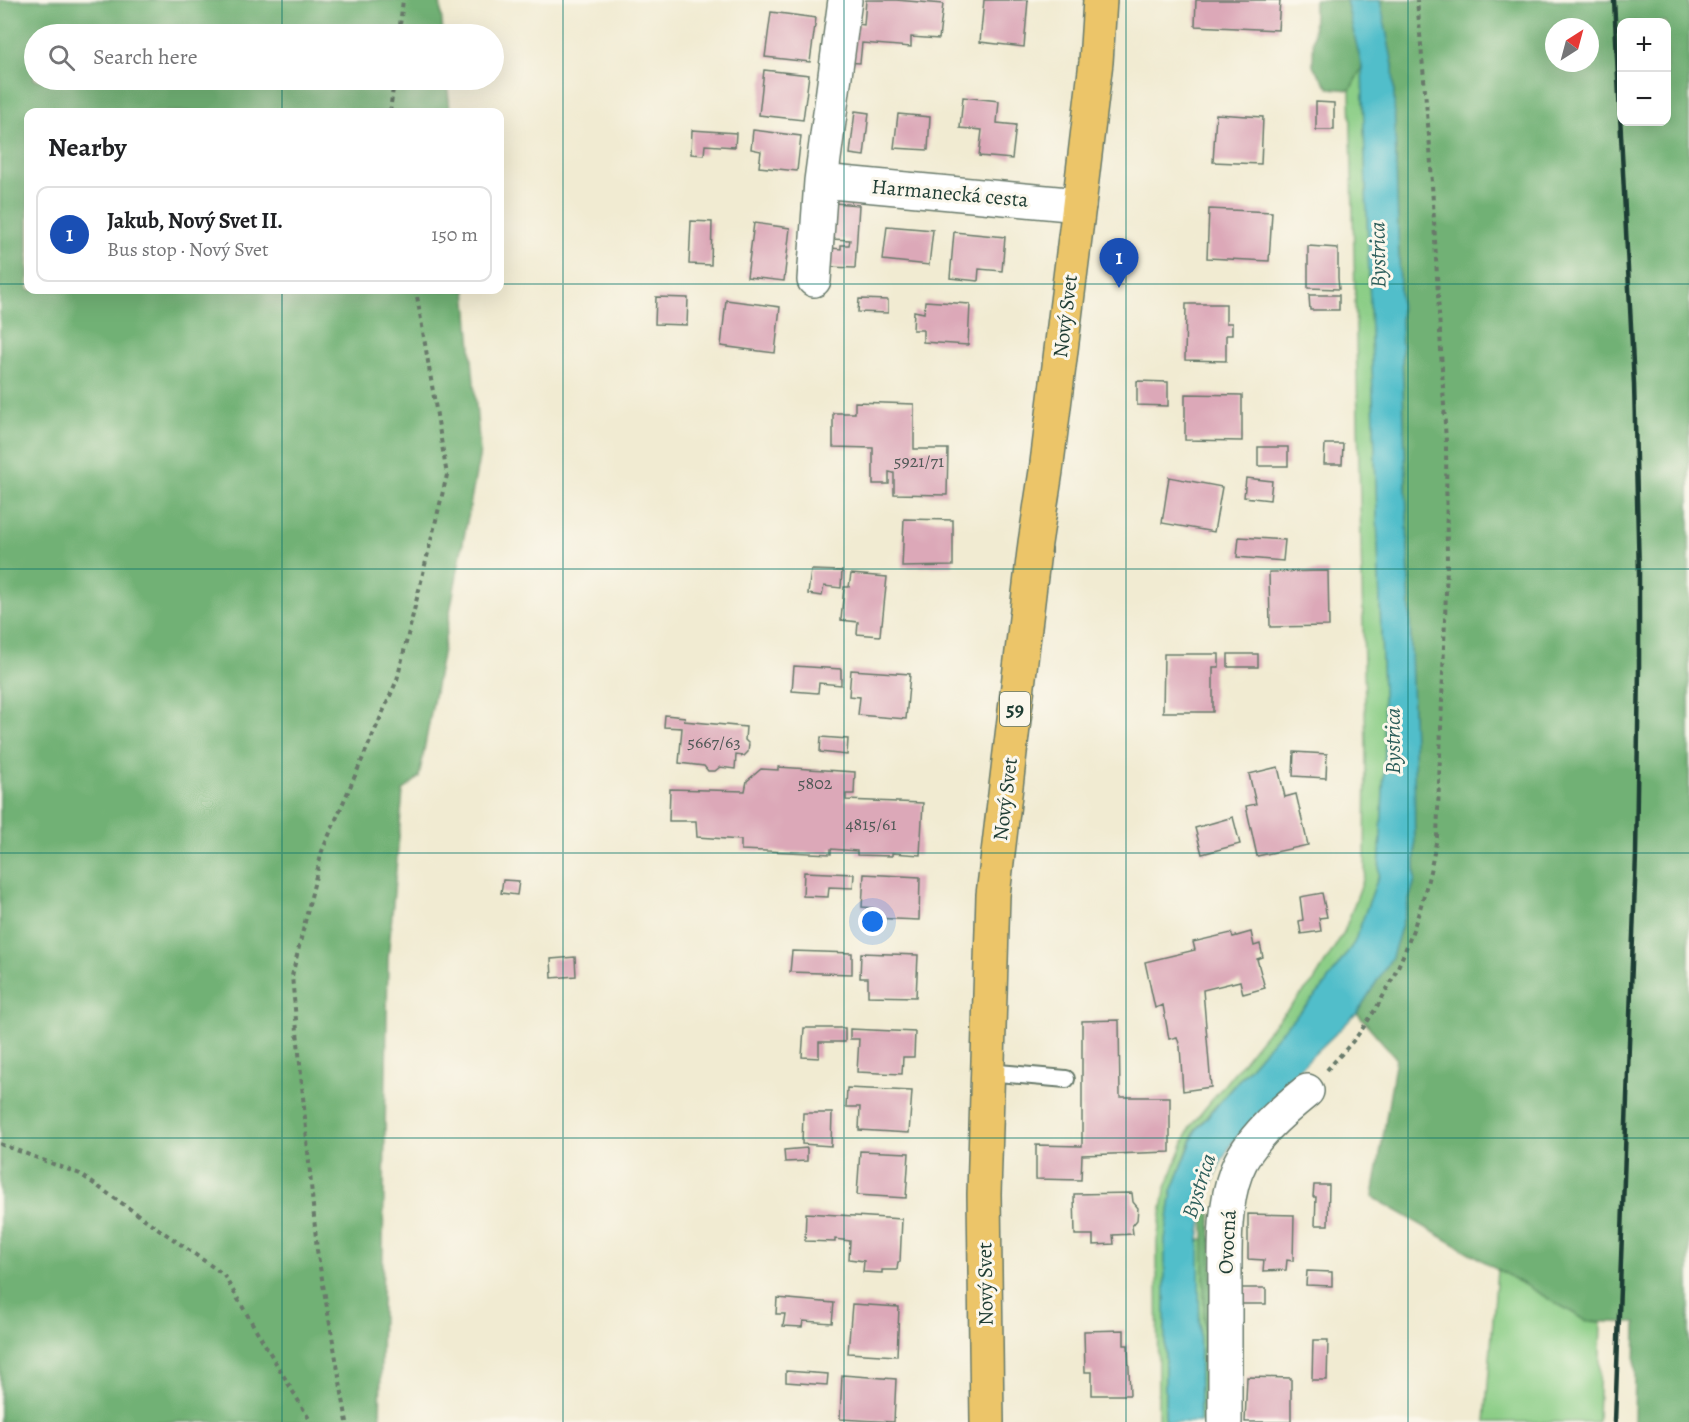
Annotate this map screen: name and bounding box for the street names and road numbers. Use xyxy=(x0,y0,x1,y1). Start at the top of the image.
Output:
street label: Harmanecká cesta xyxy=(870,172,1030,214)
street label: Nový Svet xyxy=(1046,273,1084,359)
road number: 59 xyxy=(1000,692,1030,726)
street label: Nový Svet xyxy=(986,756,1024,842)
street label: Ovocná xyxy=(1211,1209,1243,1275)
street label: Nový Svet xyxy=(970,1242,1000,1326)

